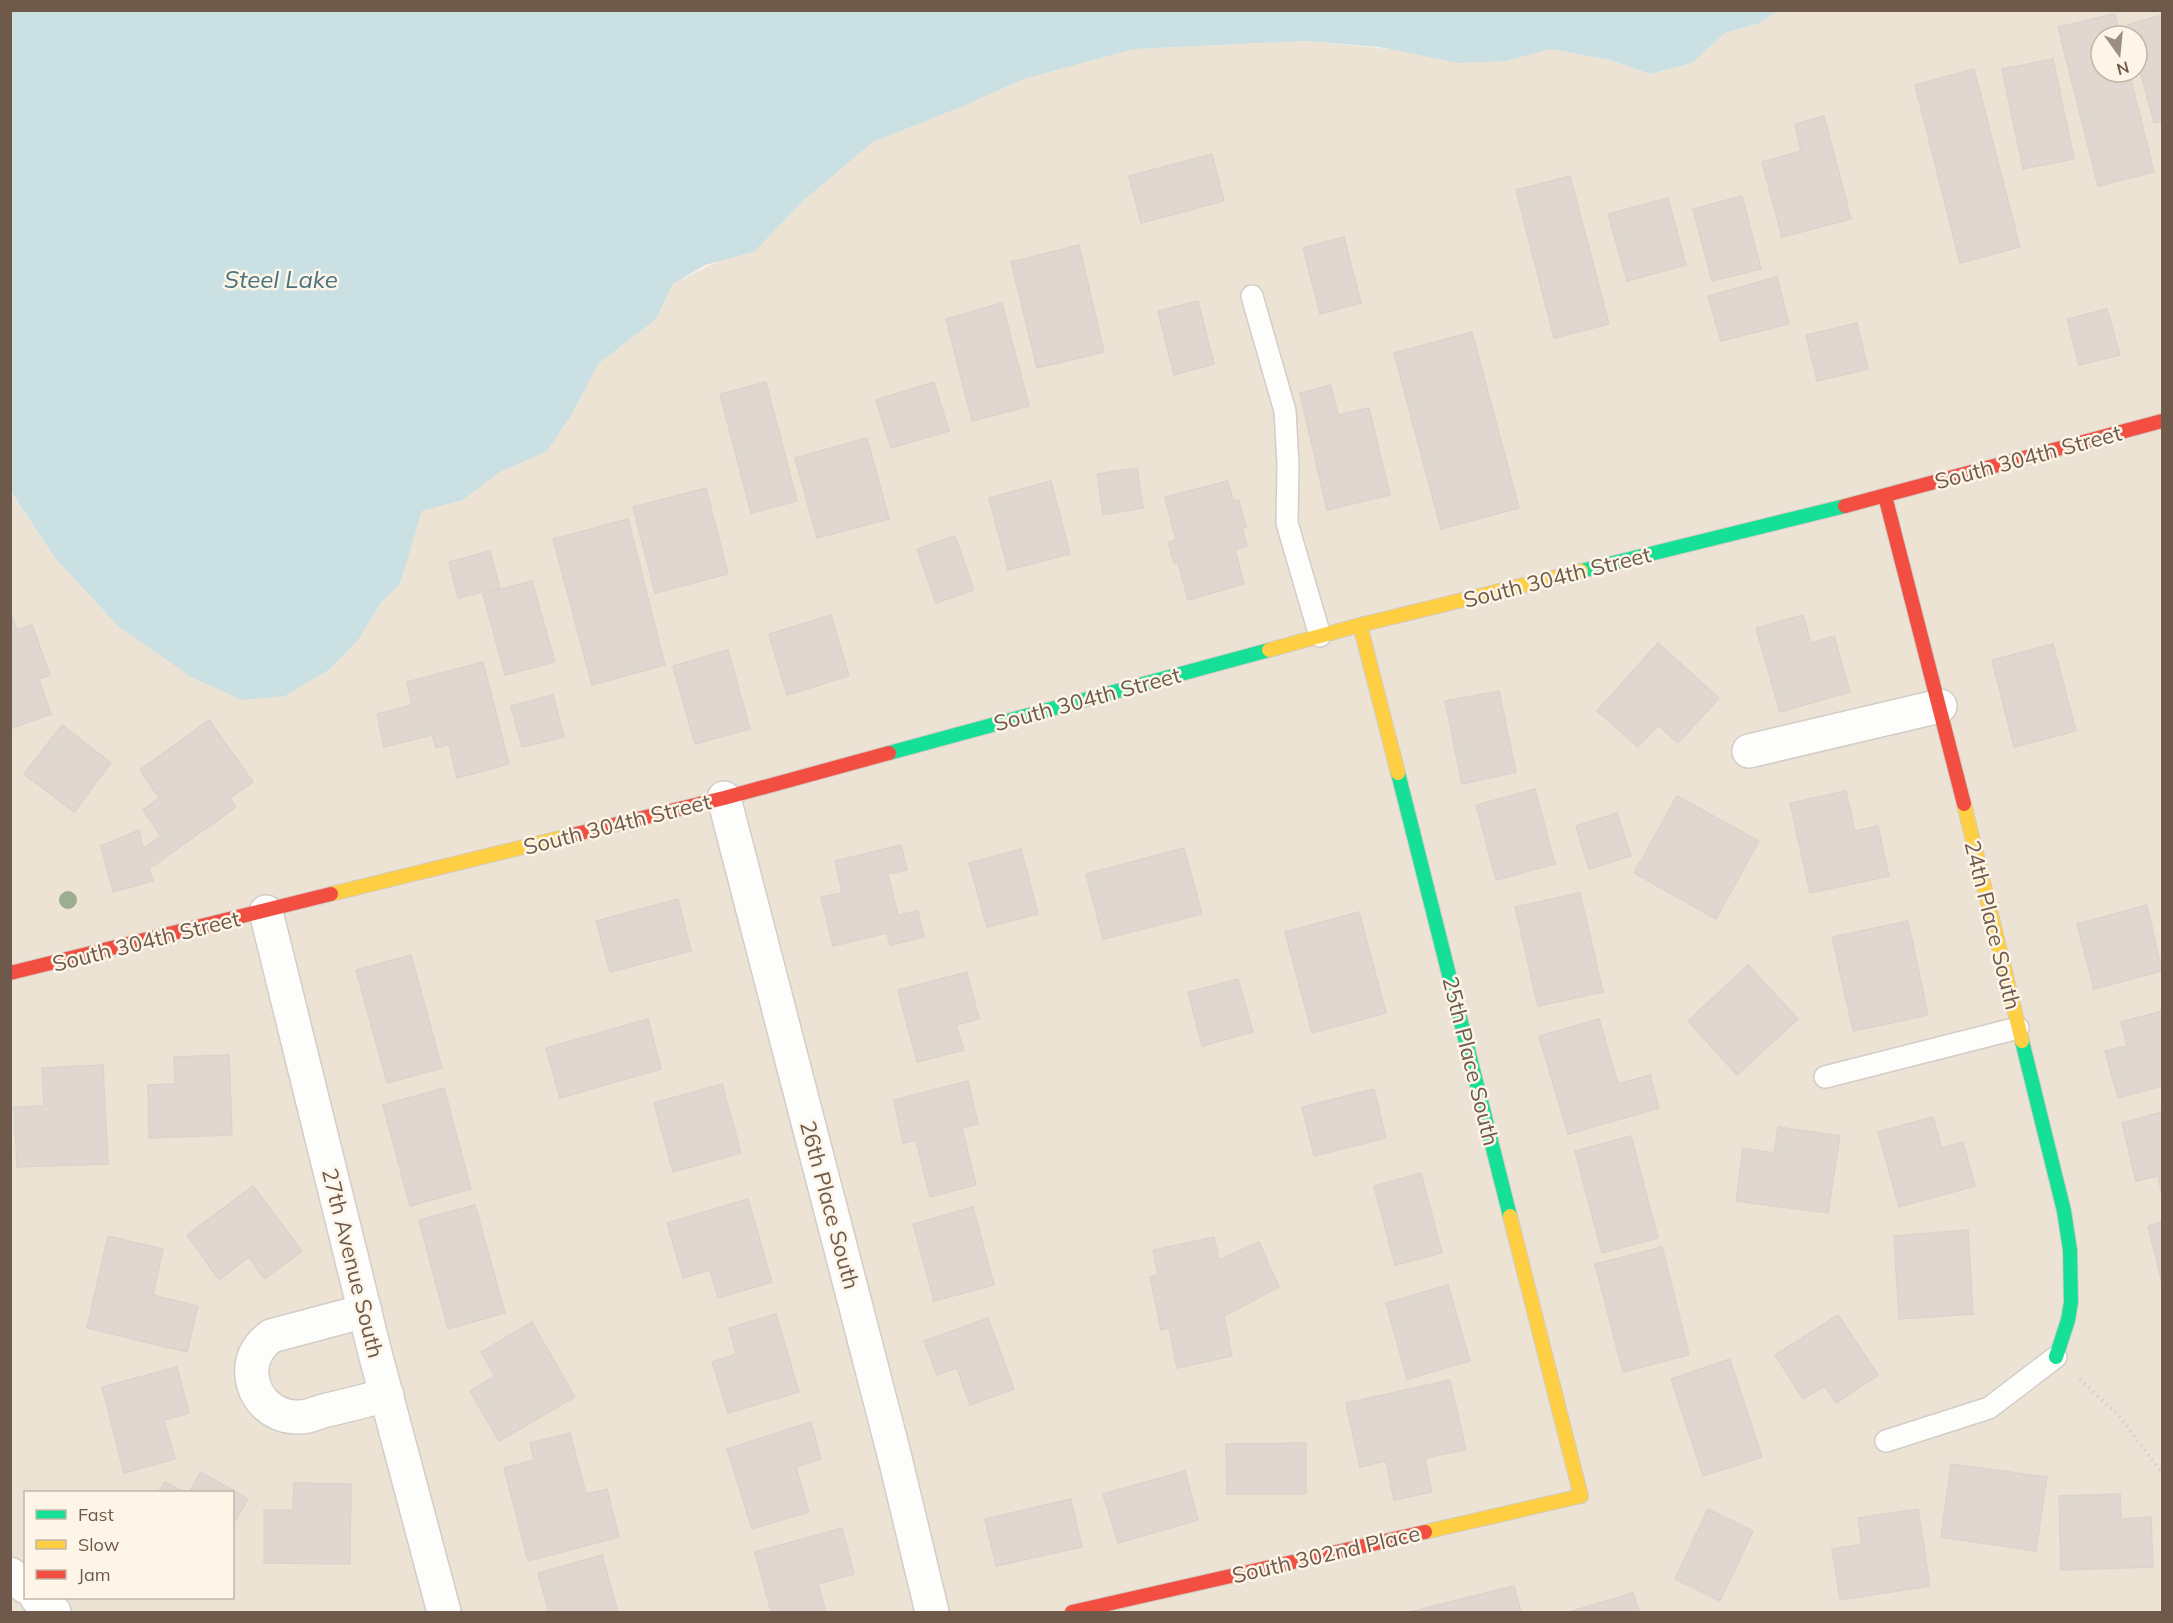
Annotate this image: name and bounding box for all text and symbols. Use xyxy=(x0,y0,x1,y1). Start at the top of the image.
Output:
north arrow xyxy=(2089,24,2149,84)
text: N xyxy=(2114,57,2131,80)
water label: Steel Lake xyxy=(224,264,338,294)
street label: South 304th Street xyxy=(1932,419,2125,495)
street label: South 304th Street xyxy=(1460,540,1654,614)
street label: South 304th Street xyxy=(991,661,1184,737)
street label: South 304th Street xyxy=(520,787,714,861)
street label: 24th Place South xyxy=(1958,837,2028,1013)
street label: South 304th Street xyxy=(49,904,243,978)
street label: 25th Place South xyxy=(1436,973,1506,1149)
street label: 26th Place South xyxy=(794,1118,866,1292)
street label: 27th Avenue South xyxy=(316,1165,390,1361)
legend xyxy=(24,1491,234,1599)
text: Fast xyxy=(78,1503,114,1526)
street label: South 302nd Place xyxy=(1229,1519,1423,1589)
text: Slow xyxy=(78,1533,120,1556)
text: Jam xyxy=(78,1563,111,1586)

